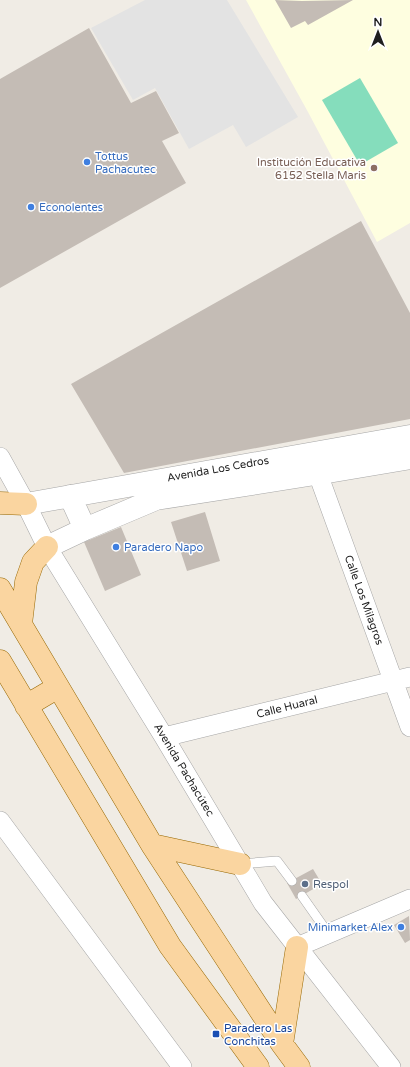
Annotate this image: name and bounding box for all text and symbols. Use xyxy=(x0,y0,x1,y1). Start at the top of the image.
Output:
north arrow xyxy=(358,12,398,52)
text: N xyxy=(374,16,382,29)
place label: Tottus Pachacutec xyxy=(95,150,156,176)
place label: Institución Educativa 6152 Stella Maris xyxy=(257,156,366,182)
marker: Tottus Pachacutec xyxy=(82,157,92,167)
marker: Institución Educativa 6152 Stella Maris xyxy=(369,163,379,173)
place label: Econolentes xyxy=(39,201,103,214)
marker: Econolentes xyxy=(26,202,36,212)
street label: Avenida Los Cedros xyxy=(166,454,270,484)
place label: Paradero Napo xyxy=(124,541,203,554)
marker: Paradero Napo xyxy=(111,542,121,552)
street label: Calle Los Milagros xyxy=(342,553,386,647)
street label: Calle Huaral xyxy=(255,693,319,721)
street label: Avenida Pachacútec xyxy=(151,721,217,819)
place label: Respol xyxy=(313,878,349,891)
marker: Respol xyxy=(300,879,310,889)
place label: Minimarket Alex xyxy=(308,921,393,934)
marker: Minimarket Alex xyxy=(396,922,406,932)
place label: Paradero Las Conchitas xyxy=(224,1022,292,1048)
marker: Paradero Las Conchitas xyxy=(211,1029,221,1039)

